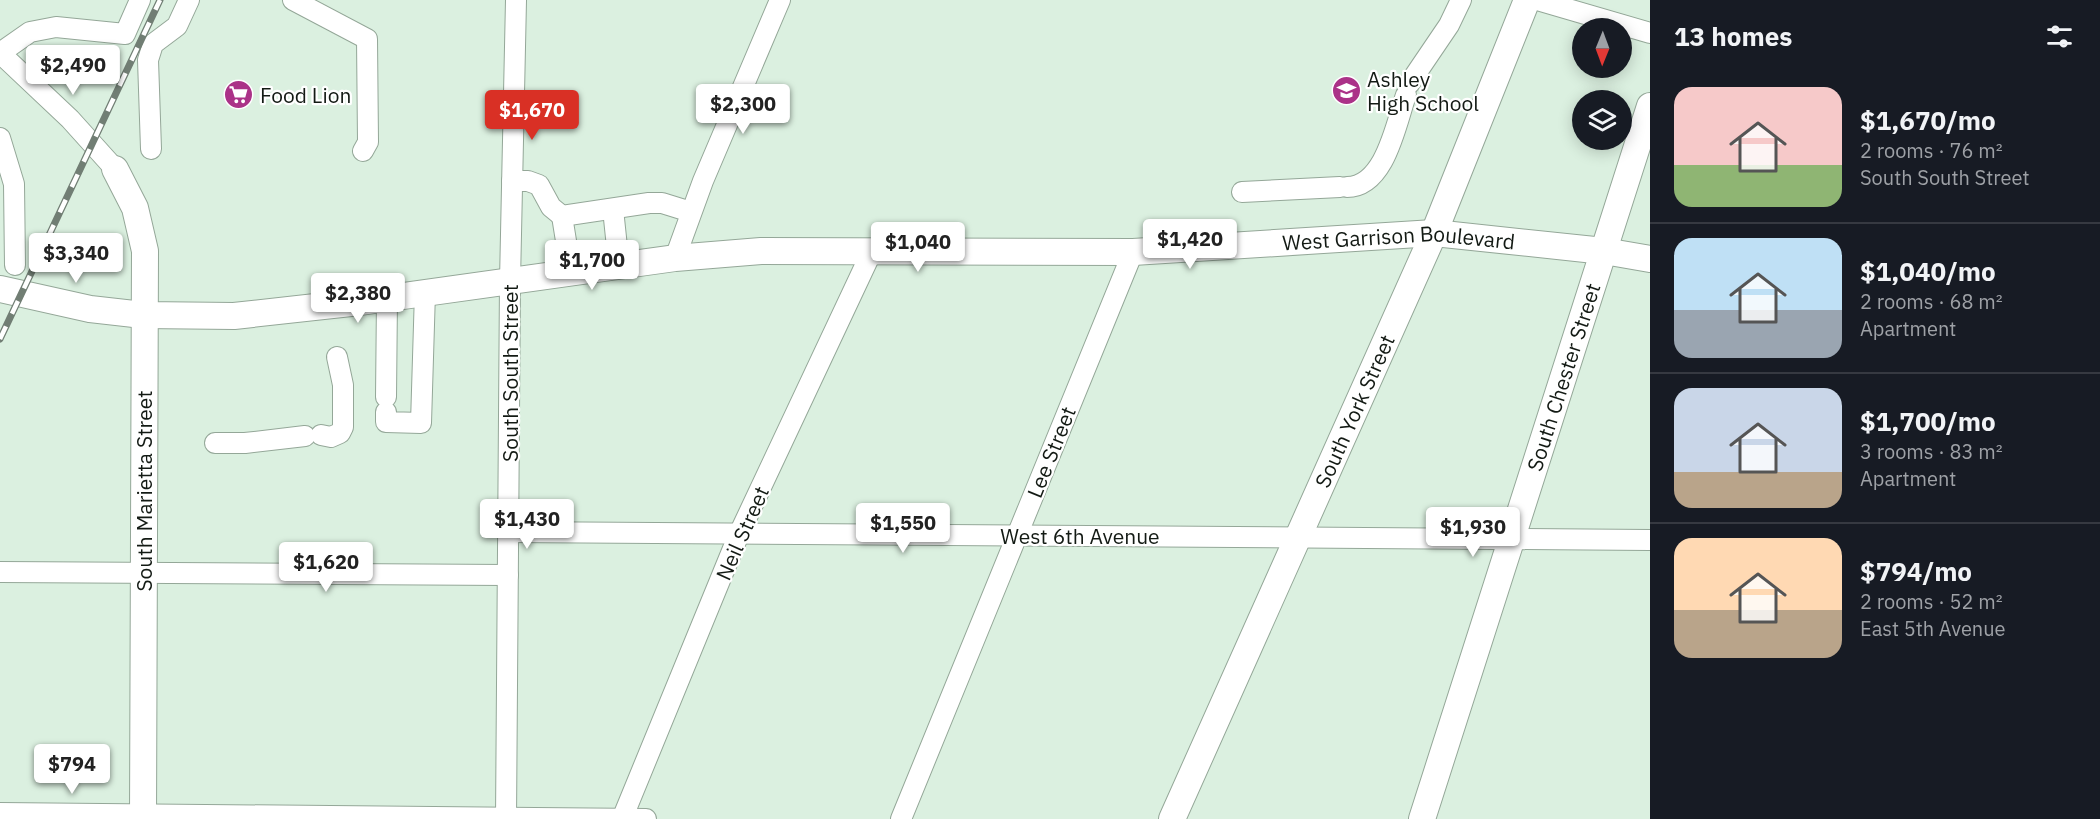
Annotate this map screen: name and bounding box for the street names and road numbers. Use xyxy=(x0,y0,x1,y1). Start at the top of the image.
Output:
street label: West Garrison Boulevard xyxy=(1281,219,1516,257)
street label: South Chester Street xyxy=(1520,279,1607,475)
street label: South South Street xyxy=(496,284,524,462)
street label: South York Street xyxy=(1308,330,1401,492)
street label: South Marietta Street xyxy=(130,390,158,592)
street label: Lee Street xyxy=(1020,402,1082,502)
street label: Neil Street xyxy=(709,482,775,584)
street label: West 6th Avenue xyxy=(1000,522,1160,550)

